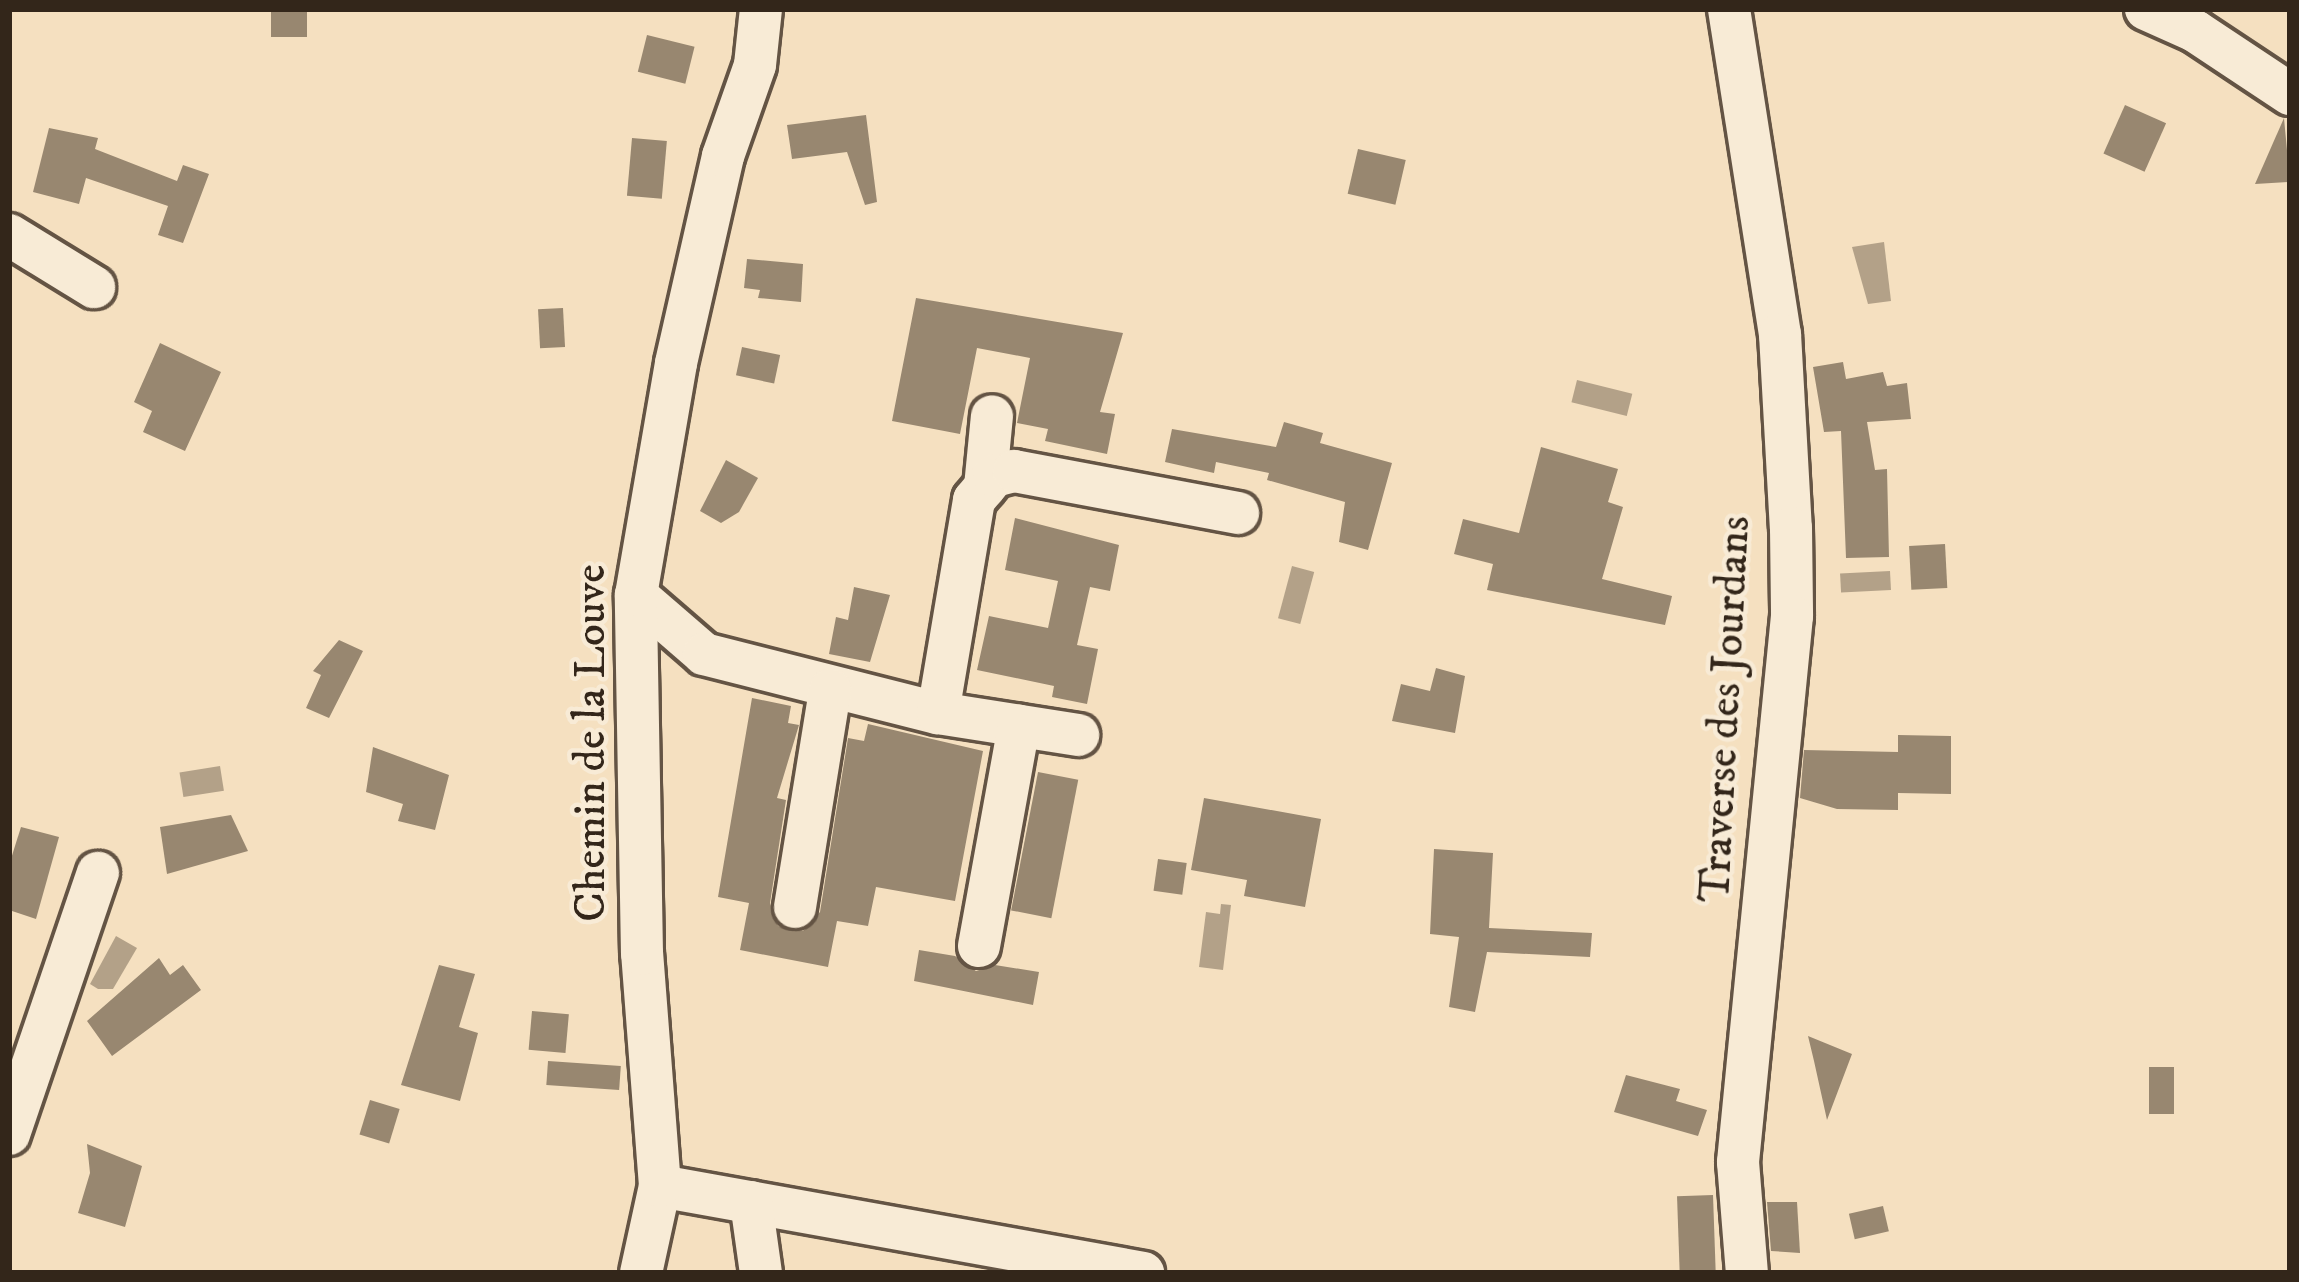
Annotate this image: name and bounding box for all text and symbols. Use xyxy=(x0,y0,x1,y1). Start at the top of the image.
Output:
street label: Traverse des Jourdans xyxy=(1689,515,1763,903)
street label: Chemin de la Louve xyxy=(565,564,619,922)

